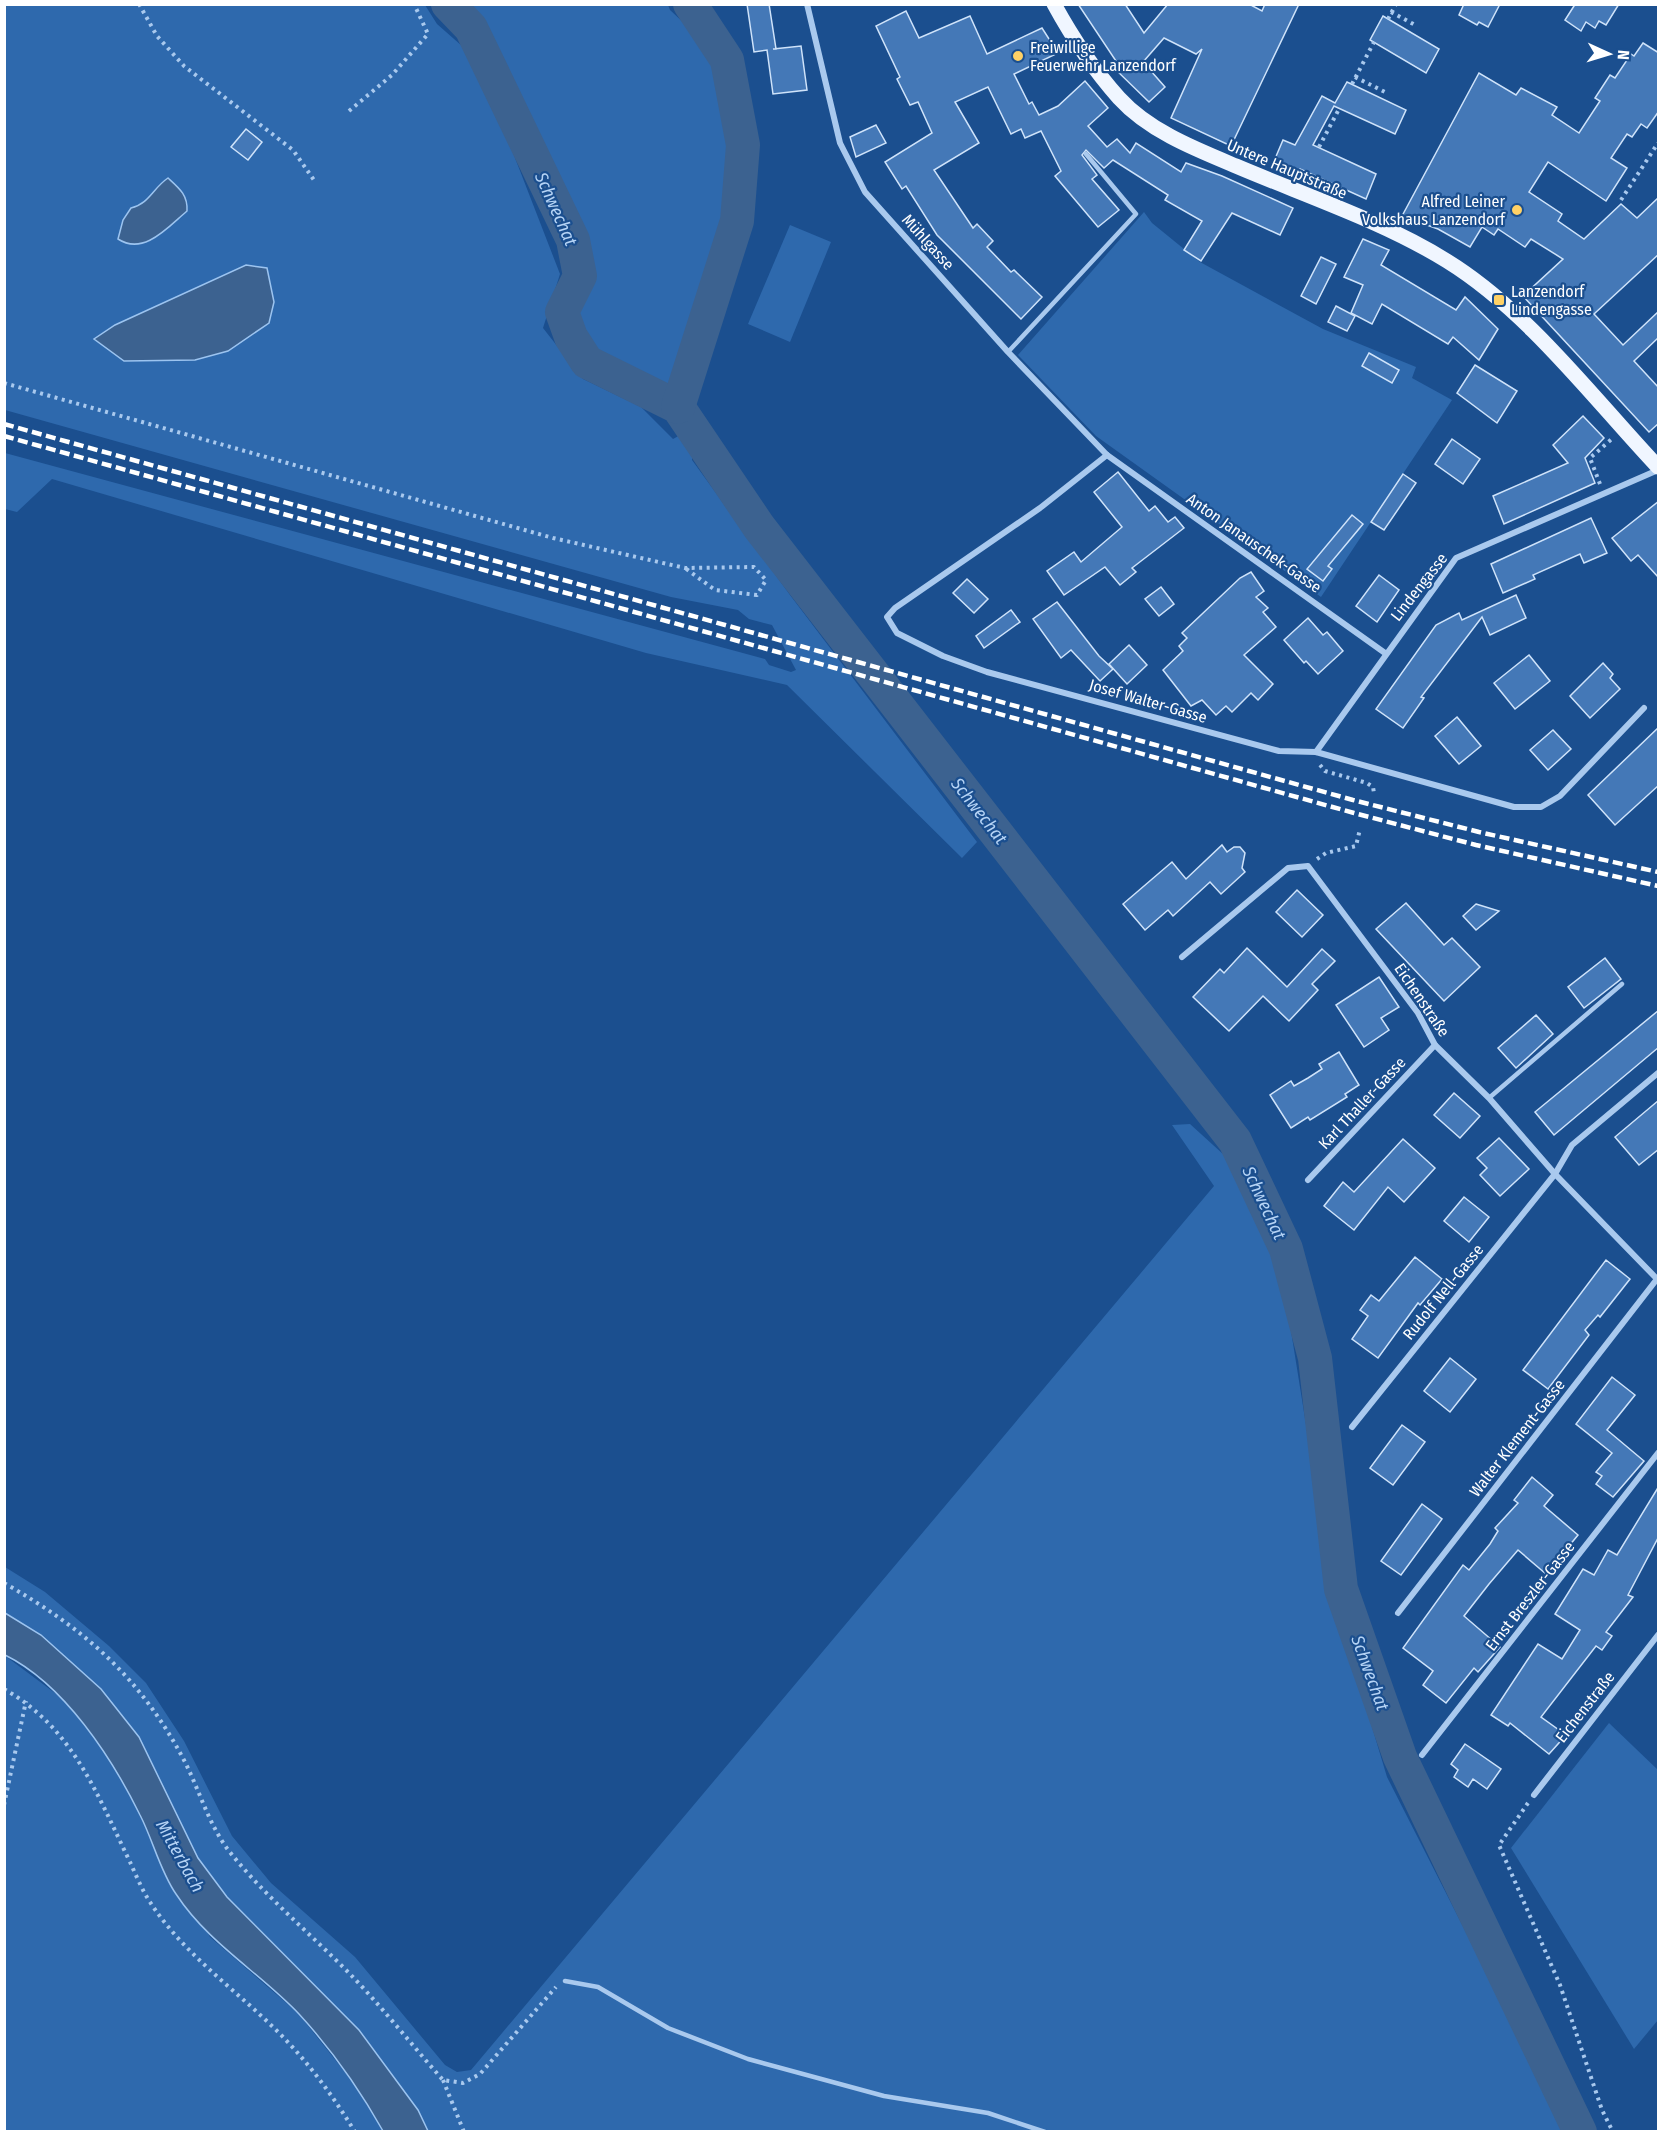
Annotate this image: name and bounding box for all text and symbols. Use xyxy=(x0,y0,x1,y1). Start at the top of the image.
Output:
north arrow xyxy=(1579,24,1639,84)
place label: Freiwillige Feuerwehr Lanzendorf xyxy=(1030,38,1177,75)
marker: Freiwillige Feuerwehr Lanzendorf xyxy=(1011,49,1025,63)
text: N xyxy=(1614,50,1633,60)
street label: Untere Hauptstraße xyxy=(1224,135,1350,203)
water label: Schwechat xyxy=(530,168,582,249)
place label: Alfred Leiner Volkshaus Lanzendorf xyxy=(1362,192,1506,229)
marker: Alfred Leiner Volkshaus Lanzendorf xyxy=(1510,203,1524,217)
street label: Mühlgasse xyxy=(898,210,958,274)
place label: Lanzendorf Lindengasse xyxy=(1511,282,1592,319)
marker: Lanzendorf Lindengasse xyxy=(1492,293,1506,307)
street label: Anton Janauschek-Gasse xyxy=(1183,489,1325,597)
street label: Lindengasse xyxy=(1387,549,1451,625)
street label: Josef Walter-Gasse xyxy=(1087,675,1209,727)
water label: Schwechat xyxy=(946,773,1012,849)
street label: Eichenstraße xyxy=(1390,960,1454,1040)
street label: Karl Thaller-Gasse xyxy=(1315,1053,1410,1153)
water label: Schwechat xyxy=(1237,1162,1291,1243)
street label: Rudolf Nell-Gasse xyxy=(1399,1240,1487,1343)
street label: Walter Klement-Gasse xyxy=(1465,1375,1569,1500)
street label: Ernst Breszler-Gasse xyxy=(1481,1538,1579,1654)
water label: Schwechat xyxy=(1346,1631,1394,1714)
street label: Eichenstraße xyxy=(1551,1668,1619,1746)
water label: Mitterbach xyxy=(151,1816,209,1896)

